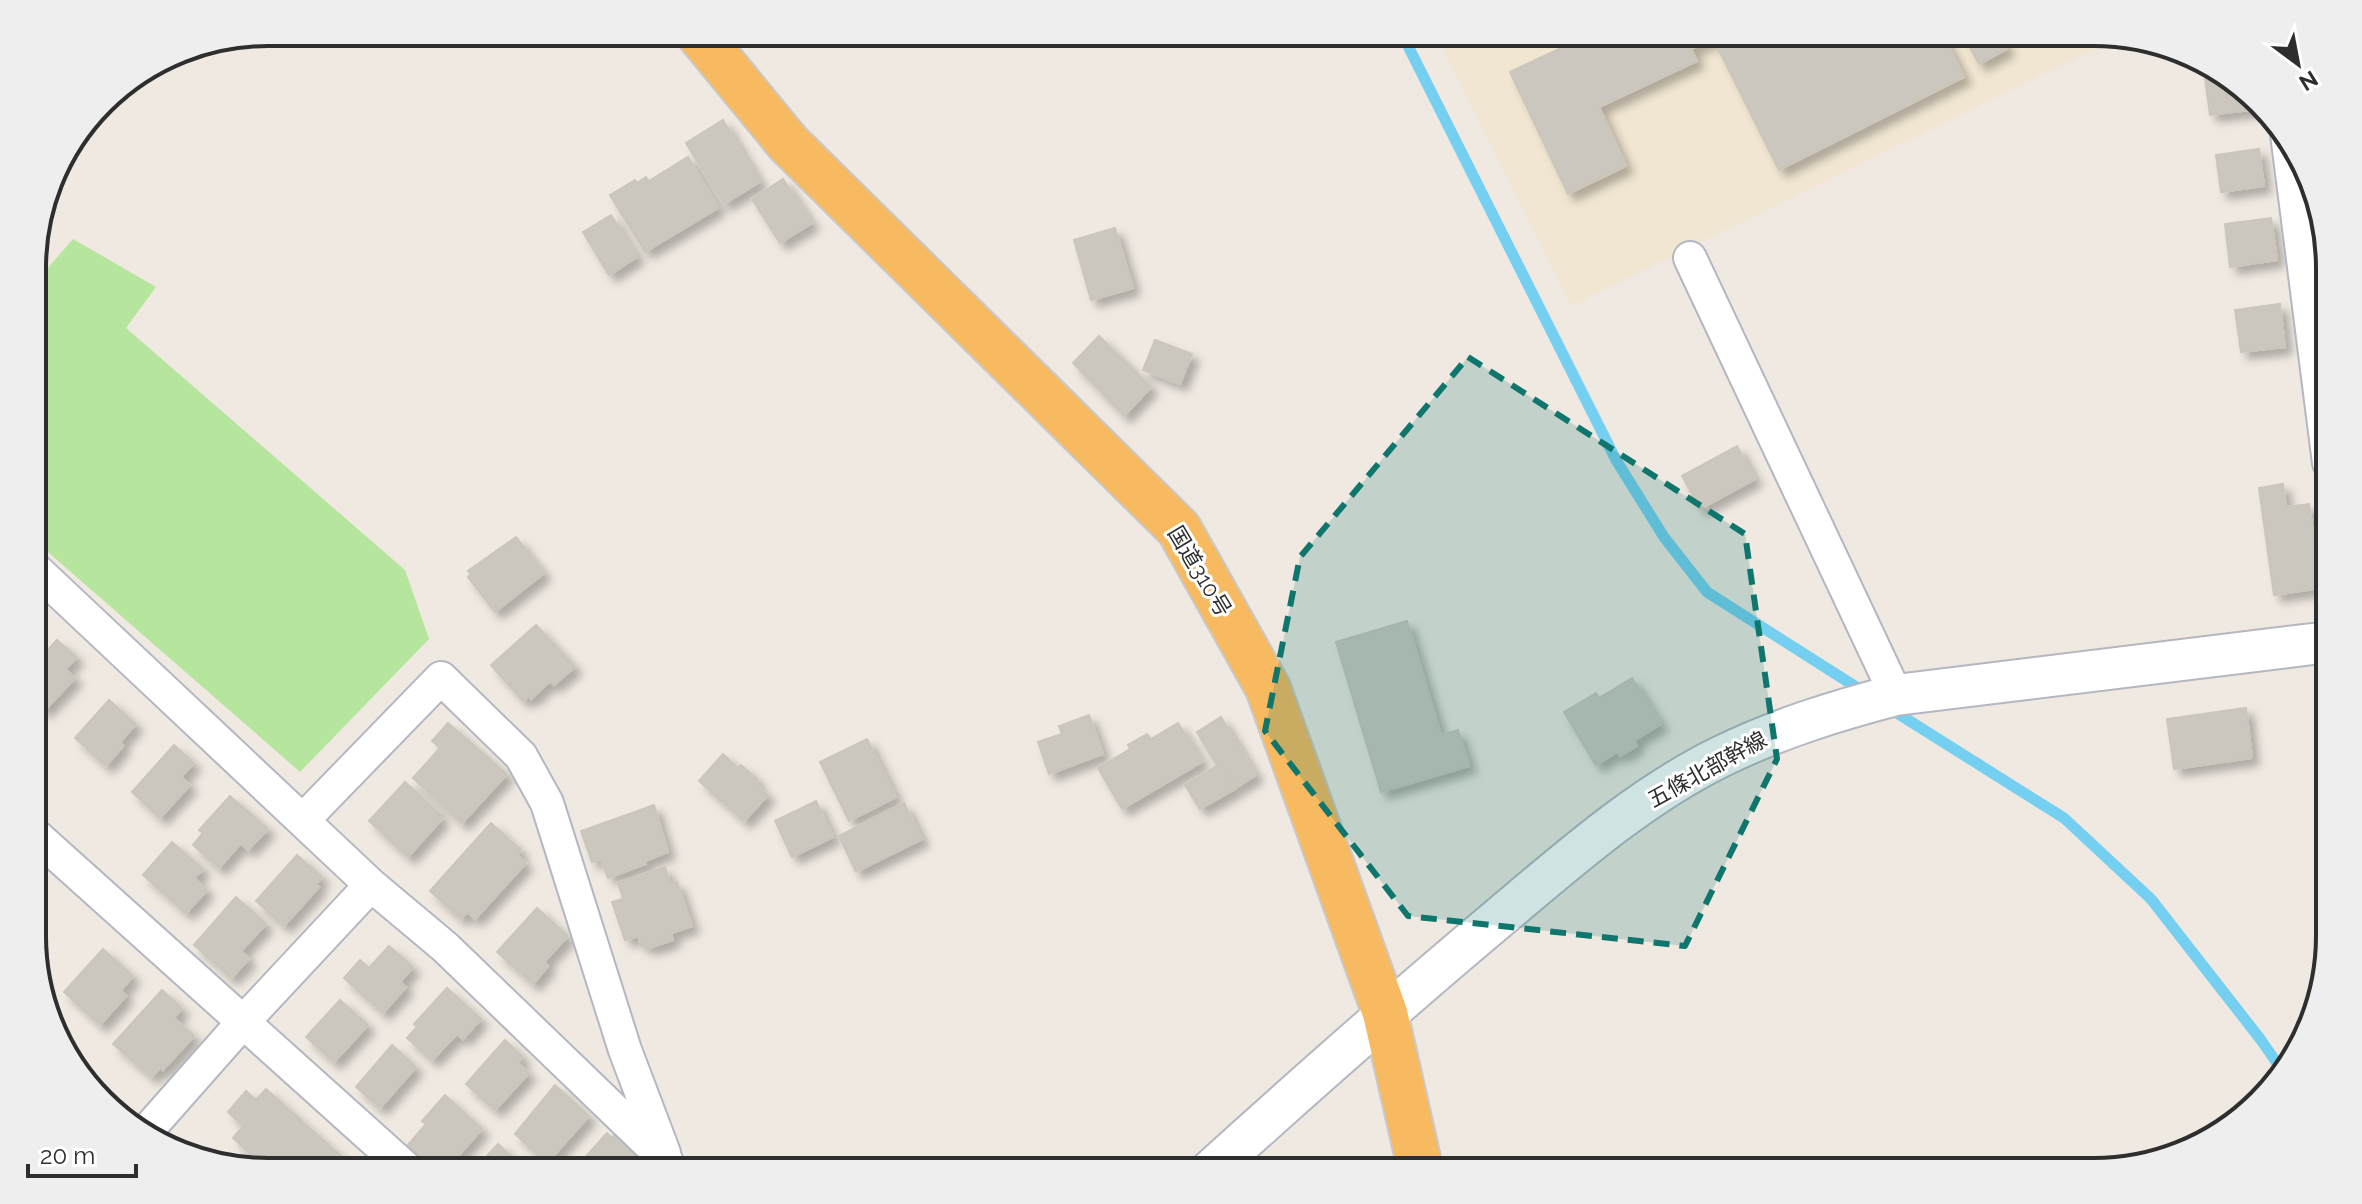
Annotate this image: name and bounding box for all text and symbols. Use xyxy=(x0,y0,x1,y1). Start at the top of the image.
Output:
north arrow xyxy=(2258,24,2338,104)
text: N xyxy=(2295,65,2323,96)
street label: 国道310号 xyxy=(1163,521,1237,621)
street label: 五條北部幹線 xyxy=(1643,726,1771,812)
scale bar xyxy=(28,1128,136,1178)
text: 20 m xyxy=(40,1141,95,1170)

